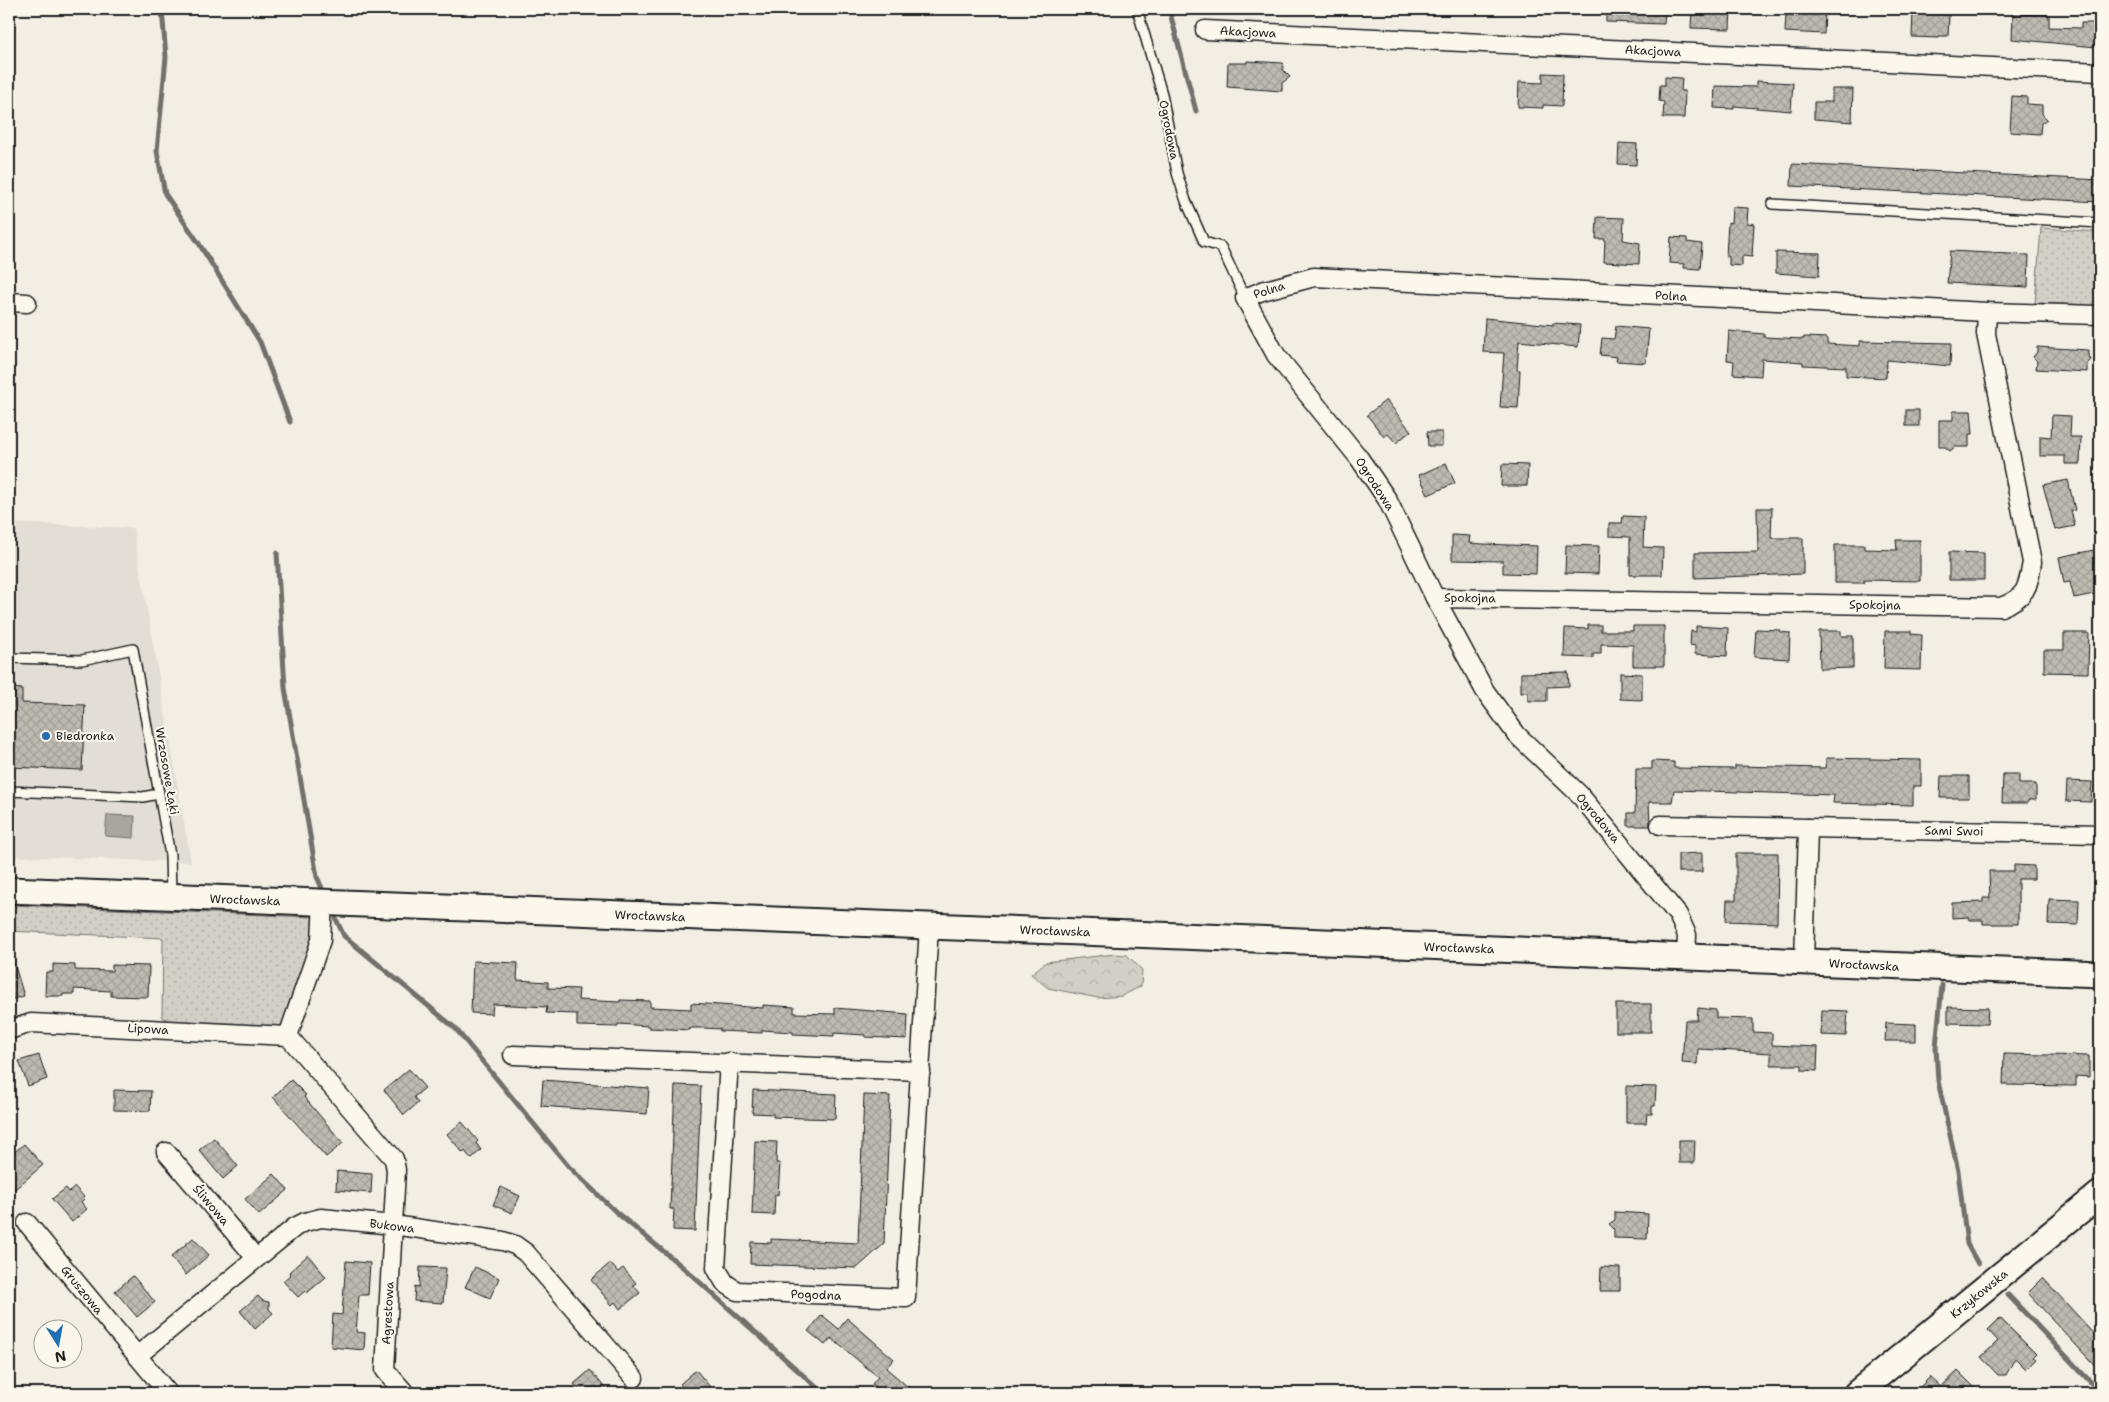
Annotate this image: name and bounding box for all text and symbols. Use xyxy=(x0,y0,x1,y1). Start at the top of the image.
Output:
street label: Akacjowa xyxy=(1219,23,1277,41)
street label: Akacjowa xyxy=(1624,42,1682,60)
street label: Ogrodowa xyxy=(1155,99,1183,162)
street label: Polna xyxy=(1251,277,1287,303)
street label: Polna xyxy=(1655,287,1688,305)
street label: Ogrodowa xyxy=(1352,454,1398,514)
street label: Spokojna xyxy=(1444,590,1497,606)
street label: Spokojna xyxy=(1849,597,1902,613)
street label: Wrzosowe Łąki xyxy=(151,726,183,816)
place label: Biedronka xyxy=(56,728,115,744)
marker: Biedronka xyxy=(40,730,52,742)
street label: Ogrodowa xyxy=(1572,790,1624,847)
street label: Sami Swoi xyxy=(1924,822,1984,840)
street label: Wrocławska xyxy=(209,891,281,909)
street label: Wrocławska xyxy=(614,907,686,925)
street label: Wrocławska xyxy=(1019,922,1091,940)
street label: Wrocławska xyxy=(1423,939,1495,957)
street label: Wrocławska xyxy=(1828,955,1900,975)
street label: Lipowa xyxy=(127,1020,170,1038)
street label: Śliwowa xyxy=(189,1181,233,1229)
street label: Bukowa xyxy=(369,1215,416,1237)
street label: Gruszowa xyxy=(57,1262,107,1318)
street label: Krzykowska xyxy=(1947,1266,2012,1322)
street label: Agrestowa xyxy=(378,1281,398,1345)
street label: Pogodna xyxy=(790,1286,842,1304)
north arrow xyxy=(32,1320,82,1370)
text: N xyxy=(53,1347,68,1367)

